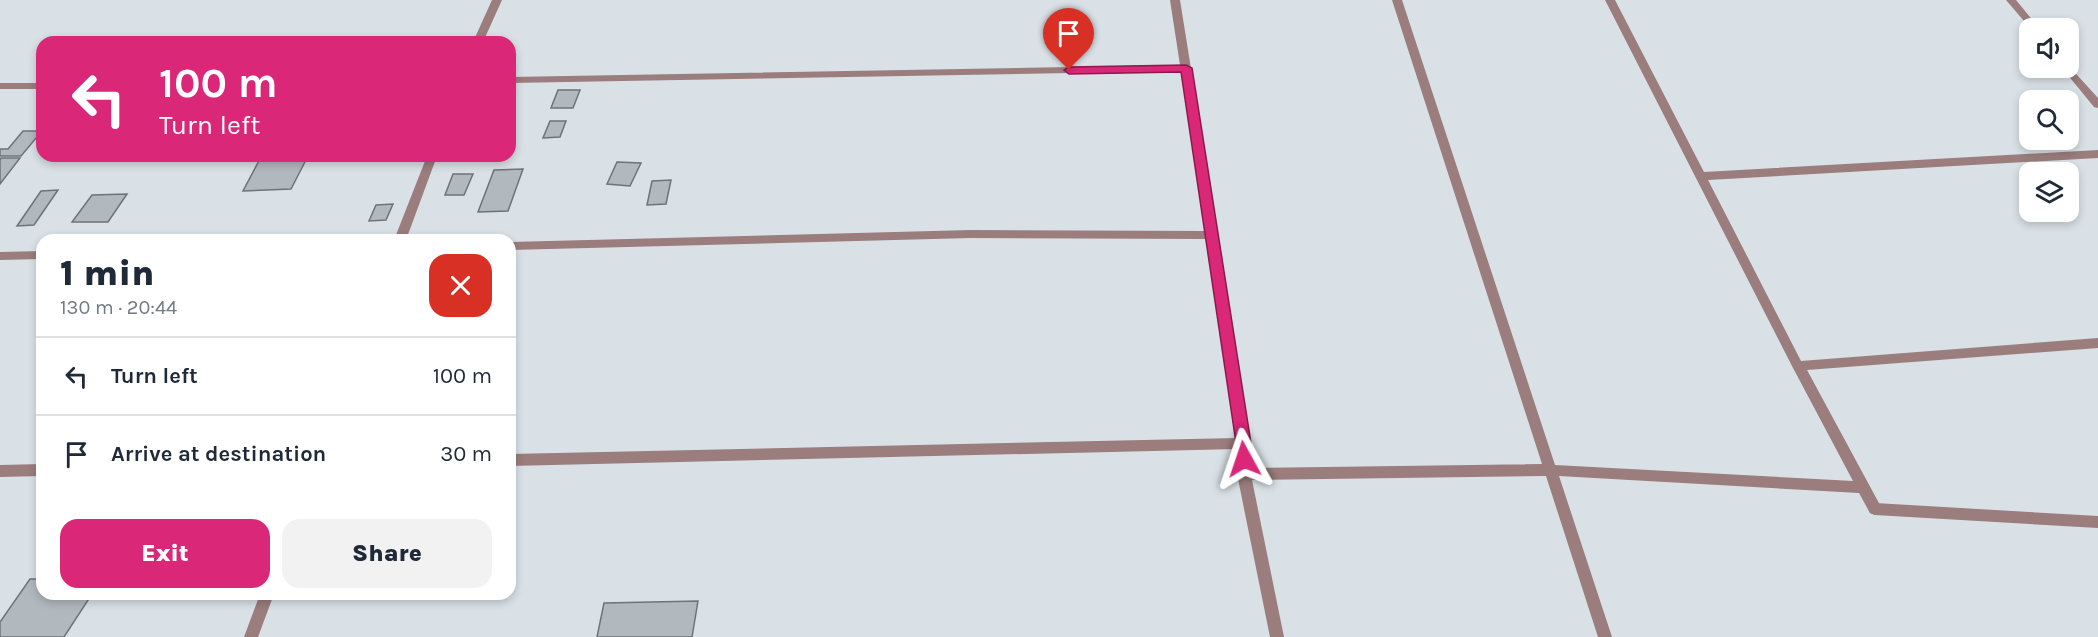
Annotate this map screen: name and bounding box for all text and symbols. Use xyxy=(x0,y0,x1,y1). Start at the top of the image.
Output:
pin xyxy=(1043,8,1094,70)
icon: arrive xyxy=(1052,17,1085,50)
map controls xyxy=(2019,18,2079,222)
button: sound xyxy=(2019,18,2079,78)
text: 100 m xyxy=(159,58,278,108)
icon: left xyxy=(60,60,138,138)
button: search xyxy=(2019,90,2079,150)
text: Turn left xyxy=(159,109,260,141)
button: layers xyxy=(2019,162,2079,222)
text: 1 min xyxy=(60,252,154,294)
button: close xyxy=(429,254,492,317)
text: 130 m · 20:44 xyxy=(60,296,177,319)
icon: left xyxy=(60,360,93,393)
text: Turn left xyxy=(111,363,198,389)
text: 100 m xyxy=(433,363,492,389)
position arrow xyxy=(1212,427,1276,491)
icon: arrive xyxy=(60,438,93,471)
text: Arrive at destination xyxy=(111,441,326,467)
text: 30 m xyxy=(440,441,492,467)
button: Exit xyxy=(60,519,270,588)
button: Share xyxy=(282,519,492,588)

